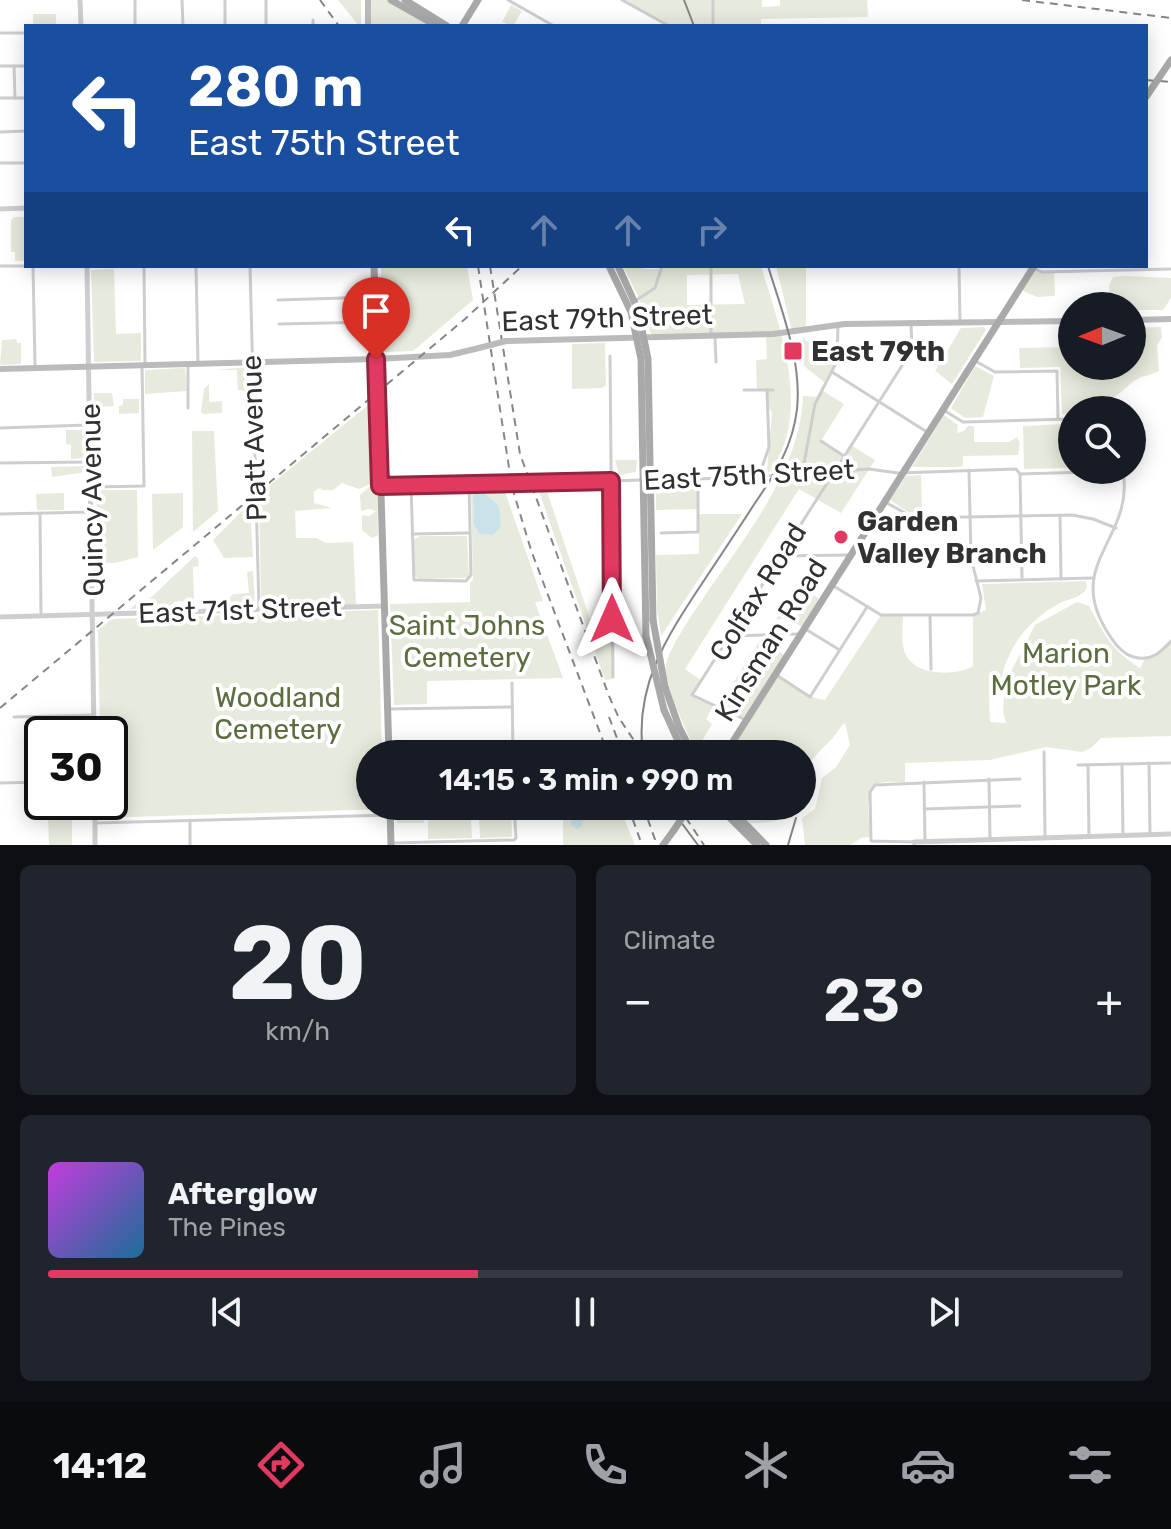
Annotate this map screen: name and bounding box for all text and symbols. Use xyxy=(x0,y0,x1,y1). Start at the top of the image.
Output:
text: 280 m xyxy=(188,54,364,120)
icon: left xyxy=(56,56,160,160)
text: East 75th Street xyxy=(188,121,460,164)
icon: left xyxy=(438,208,482,252)
icon: ahead xyxy=(522,208,566,252)
icon: ahead xyxy=(606,208,650,252)
icon: right xyxy=(690,208,734,252)
pin xyxy=(342,277,410,359)
icon: arrive xyxy=(354,289,398,333)
north arrow xyxy=(1058,292,1146,380)
map controls xyxy=(1058,292,1146,484)
street label: East 79th Street xyxy=(501,298,713,338)
place label: East 79th xyxy=(811,335,945,368)
marker: East 79th xyxy=(782,340,804,362)
street label: Platt Avenue xyxy=(235,354,273,522)
button: search xyxy=(1058,396,1146,484)
street label: Quincy Avenue xyxy=(74,403,110,597)
street label: East 75th Street xyxy=(643,453,855,497)
place label: Garden Valley Branch xyxy=(857,505,1047,570)
street label: Colfax Road xyxy=(703,517,813,667)
marker: Garden Valley Branch xyxy=(832,528,850,546)
street label: Kinsman Road xyxy=(708,553,834,727)
position arrow xyxy=(570,577,654,661)
street label: East 71st Street xyxy=(138,590,342,630)
park label: Saint Johns Cemetery xyxy=(389,609,545,674)
park label: Marion Motley Park xyxy=(991,637,1142,702)
park label: Woodland Cemetery xyxy=(214,681,342,746)
speed limit sign: 30 xyxy=(24,716,128,820)
text: 14:15 · 3 min · 990 m xyxy=(439,762,733,798)
text: 20 xyxy=(229,902,367,1025)
text: Climate xyxy=(624,925,716,956)
text: 23° xyxy=(823,965,924,1036)
text: − xyxy=(624,975,652,1027)
text: + xyxy=(1096,975,1123,1027)
text: km/h xyxy=(265,1016,330,1047)
text: Afterglow xyxy=(168,1176,318,1212)
text: The Pines xyxy=(168,1212,286,1243)
icon: previous xyxy=(205,1290,249,1334)
icon: pause xyxy=(563,1290,607,1334)
icon: next xyxy=(922,1290,966,1334)
icon: directions xyxy=(253,1437,309,1493)
icon: music xyxy=(415,1437,471,1493)
icon: phone xyxy=(577,1437,633,1493)
icon: climate xyxy=(738,1437,794,1493)
icon: car xyxy=(900,1437,956,1493)
icon: filters xyxy=(1062,1437,1118,1493)
text: 14:12 xyxy=(53,1444,147,1487)

